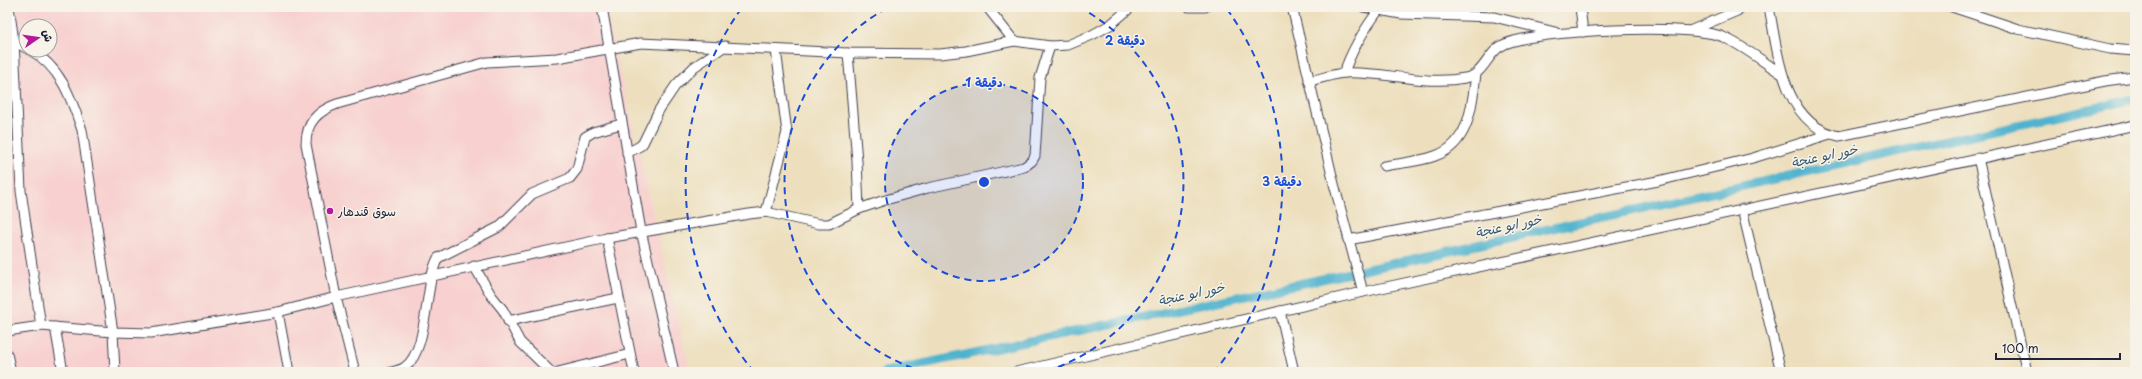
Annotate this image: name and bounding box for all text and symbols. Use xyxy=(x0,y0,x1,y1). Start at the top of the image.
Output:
north arrow xyxy=(18,18,58,58)
text: ش xyxy=(39,28,58,43)
text: 2 دقيقة xyxy=(1105,31,1145,49)
text: 1 دقيقة xyxy=(965,73,1003,91)
water label: خور ابو عنجة xyxy=(1789,138,1860,171)
text: 3 دقيقة xyxy=(1262,172,1302,190)
centre of rings xyxy=(977,175,991,189)
place label: سوق قندهار xyxy=(337,202,396,220)
marker: سوق قندهار xyxy=(325,206,335,216)
water label: خور ابو عنجة xyxy=(1473,208,1544,241)
water label: خور ابو عنجة xyxy=(1156,276,1227,309)
scale bar xyxy=(1996,335,2120,361)
text: 100 m xyxy=(2002,339,2039,357)

